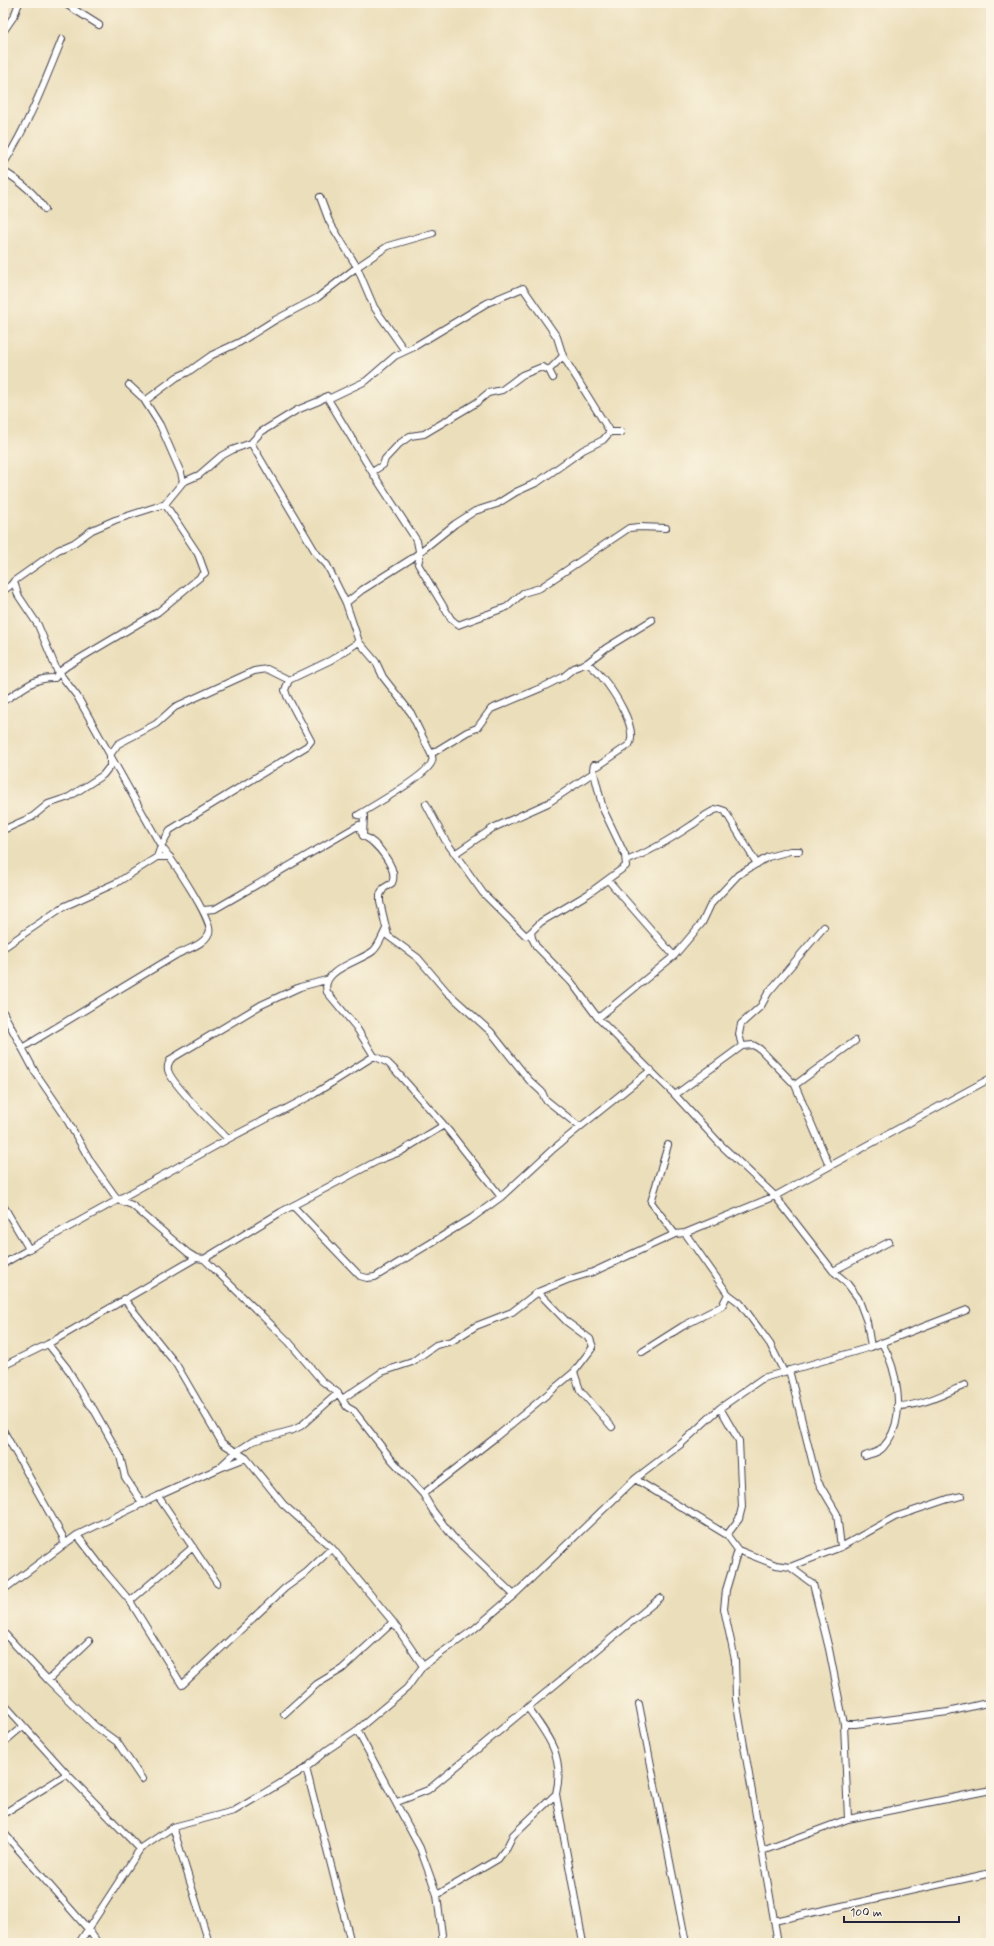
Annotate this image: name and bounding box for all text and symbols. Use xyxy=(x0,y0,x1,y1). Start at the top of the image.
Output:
scale bar xyxy=(844,1898,959,1924)
text: 100 m xyxy=(850,1905,882,1921)

